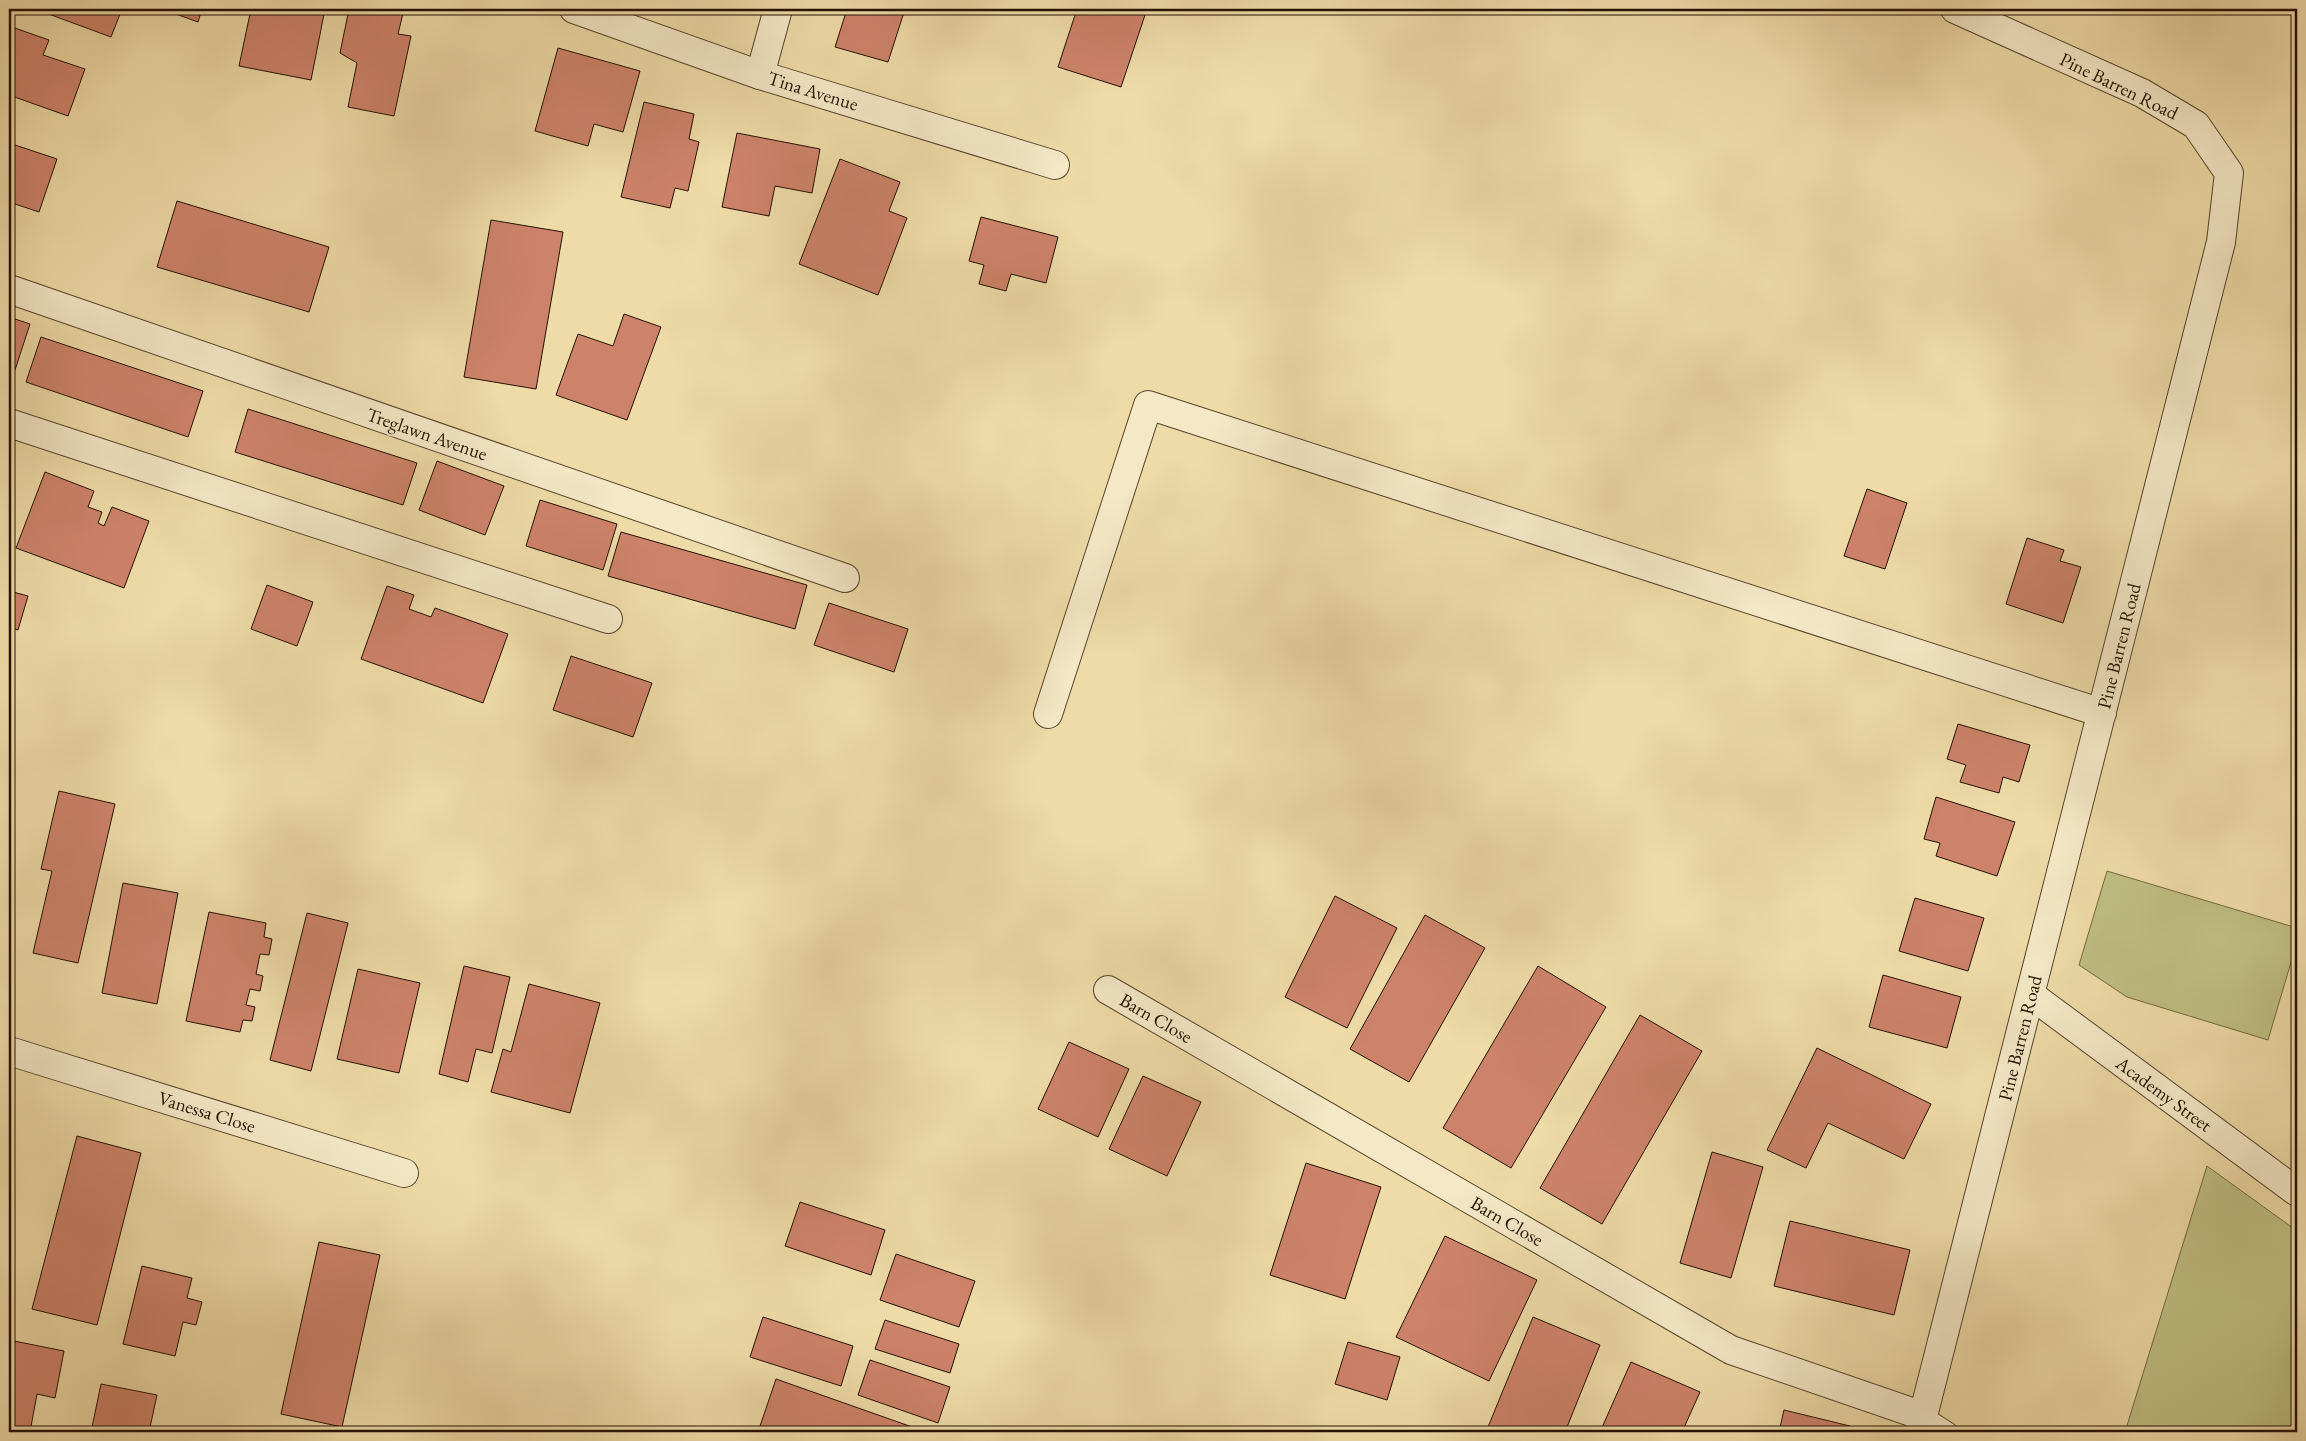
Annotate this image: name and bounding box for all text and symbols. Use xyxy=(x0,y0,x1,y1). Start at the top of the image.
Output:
street label: Pine Barren Road xyxy=(2056,47,2183,126)
street label: Tina Avenue xyxy=(765,65,861,117)
street label: Treglawn Avenue xyxy=(363,402,491,466)
street label: Pine Barren Road xyxy=(2091,580,2147,712)
street label: Pine Barren Road xyxy=(1992,972,2048,1104)
street label: Barn Close xyxy=(1115,987,1197,1049)
street label: Academy Street xyxy=(2110,1050,2217,1137)
street label: Vanessa Close xyxy=(155,1085,259,1139)
street label: Barn Close xyxy=(1466,1190,1548,1252)

